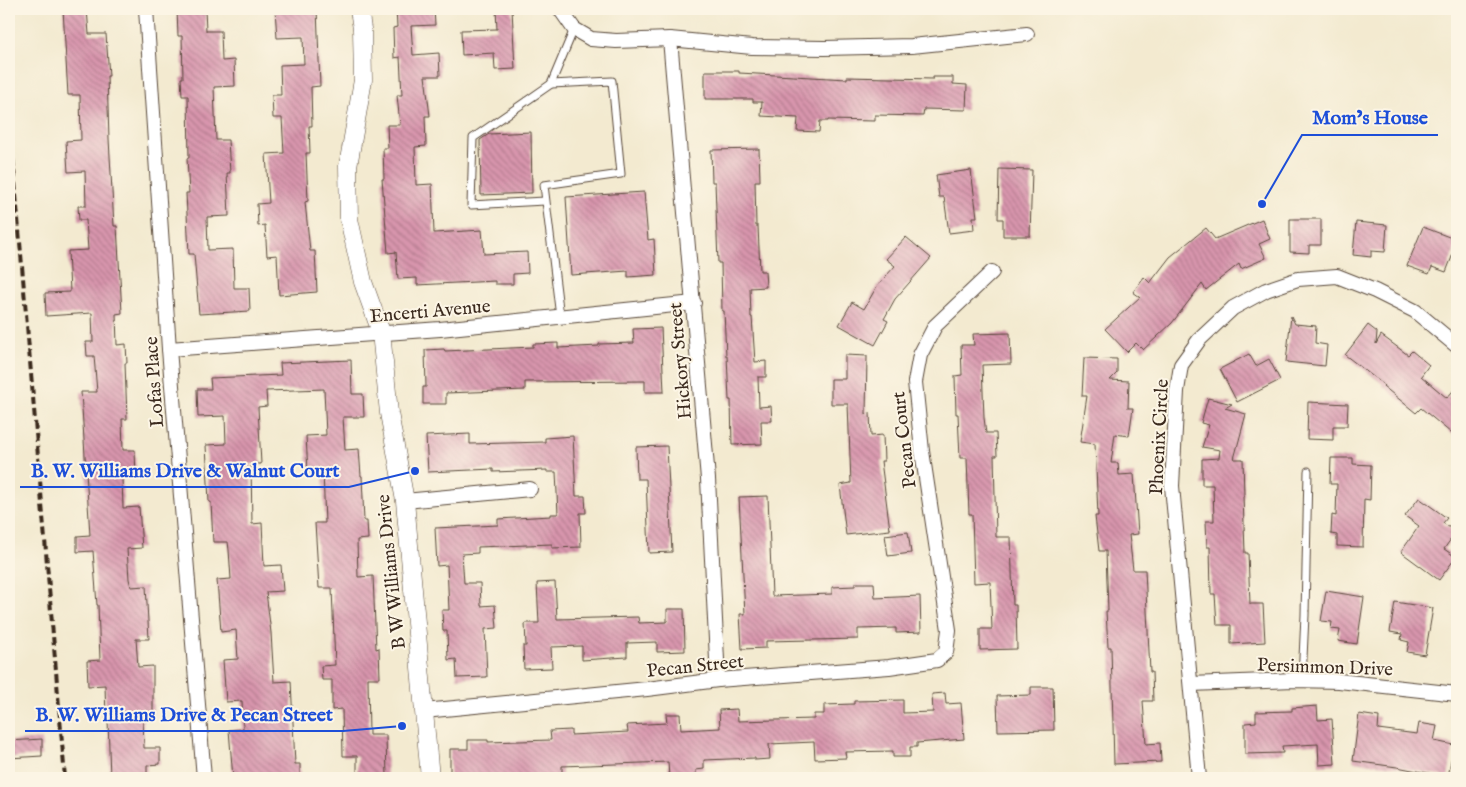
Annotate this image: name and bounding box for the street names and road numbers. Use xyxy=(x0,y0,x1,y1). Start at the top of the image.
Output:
street label: Encerti Avenue xyxy=(369,295,492,329)
street label: Hickory Street xyxy=(664,301,698,420)
street label: Lofas Place xyxy=(140,335,170,428)
street label: Phoenix Circle xyxy=(1145,378,1175,496)
street label: Pecan Court xyxy=(887,390,923,489)
street label: B W Williams Drive xyxy=(372,493,412,650)
street label: Pecan Street xyxy=(646,650,745,684)
street label: Persimmon Drive xyxy=(1256,654,1394,682)

